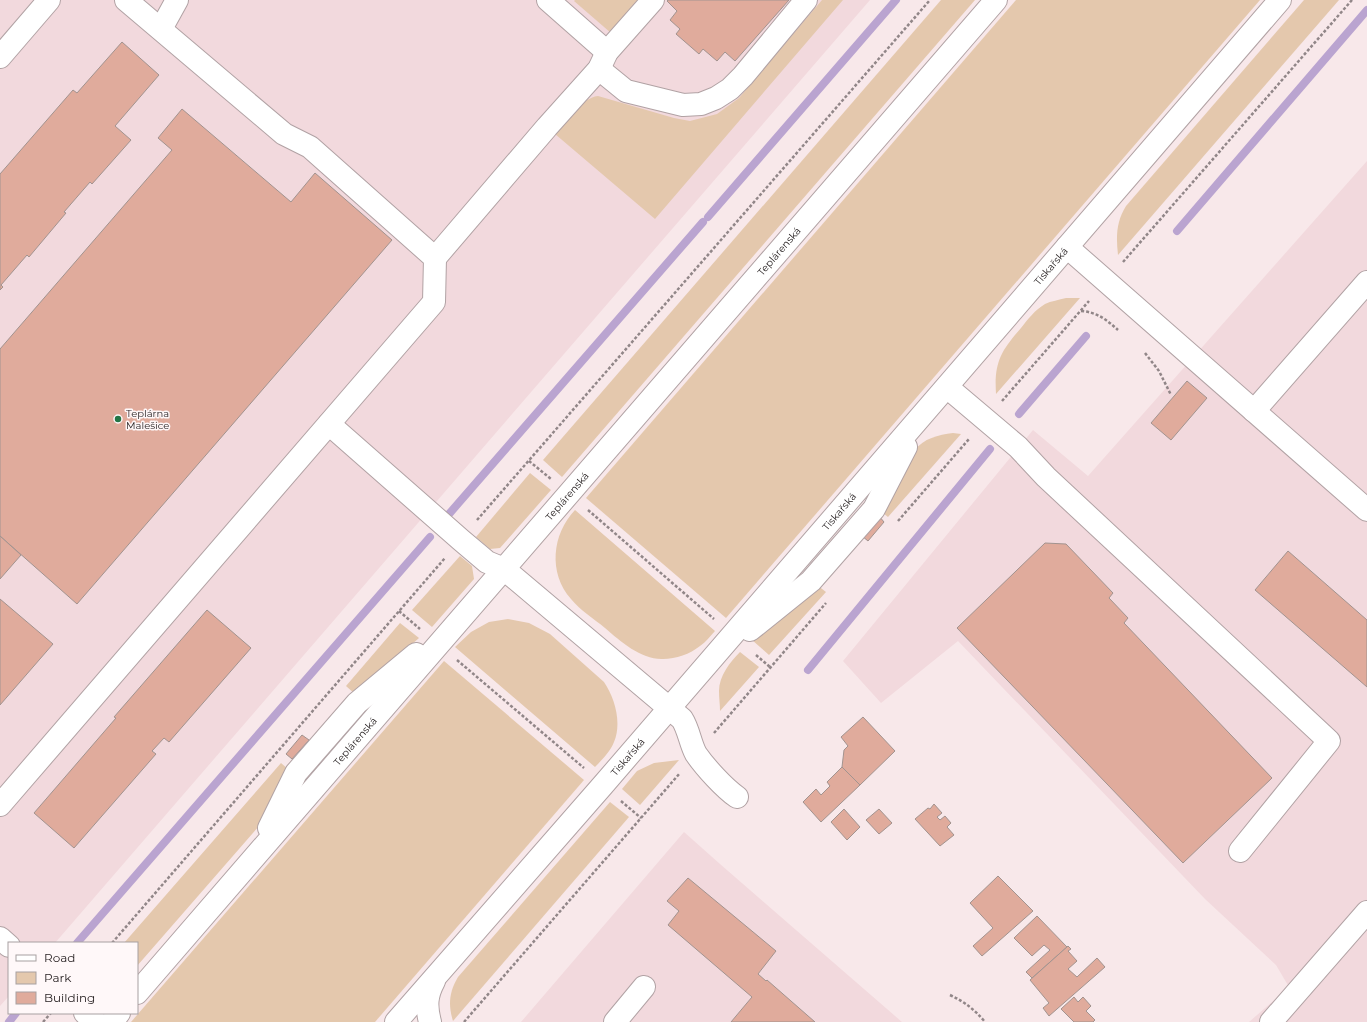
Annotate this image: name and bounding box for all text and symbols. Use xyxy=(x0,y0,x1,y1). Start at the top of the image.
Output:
street label: Teplárenská xyxy=(754,224,803,278)
street label: Tiskařská xyxy=(1031,244,1070,288)
place label: Teplárna Malešice xyxy=(126,407,169,432)
marker: Teplárna Malešice xyxy=(113,414,123,424)
street label: Teplárenská xyxy=(542,469,591,523)
street label: Tiskařská xyxy=(819,490,859,533)
street label: Teplárenská xyxy=(330,714,379,768)
street label: Tiskařská xyxy=(607,735,647,778)
legend xyxy=(8,942,138,1014)
text: Road xyxy=(44,950,75,965)
text: Park xyxy=(44,970,72,985)
text: Building xyxy=(44,990,95,1005)

